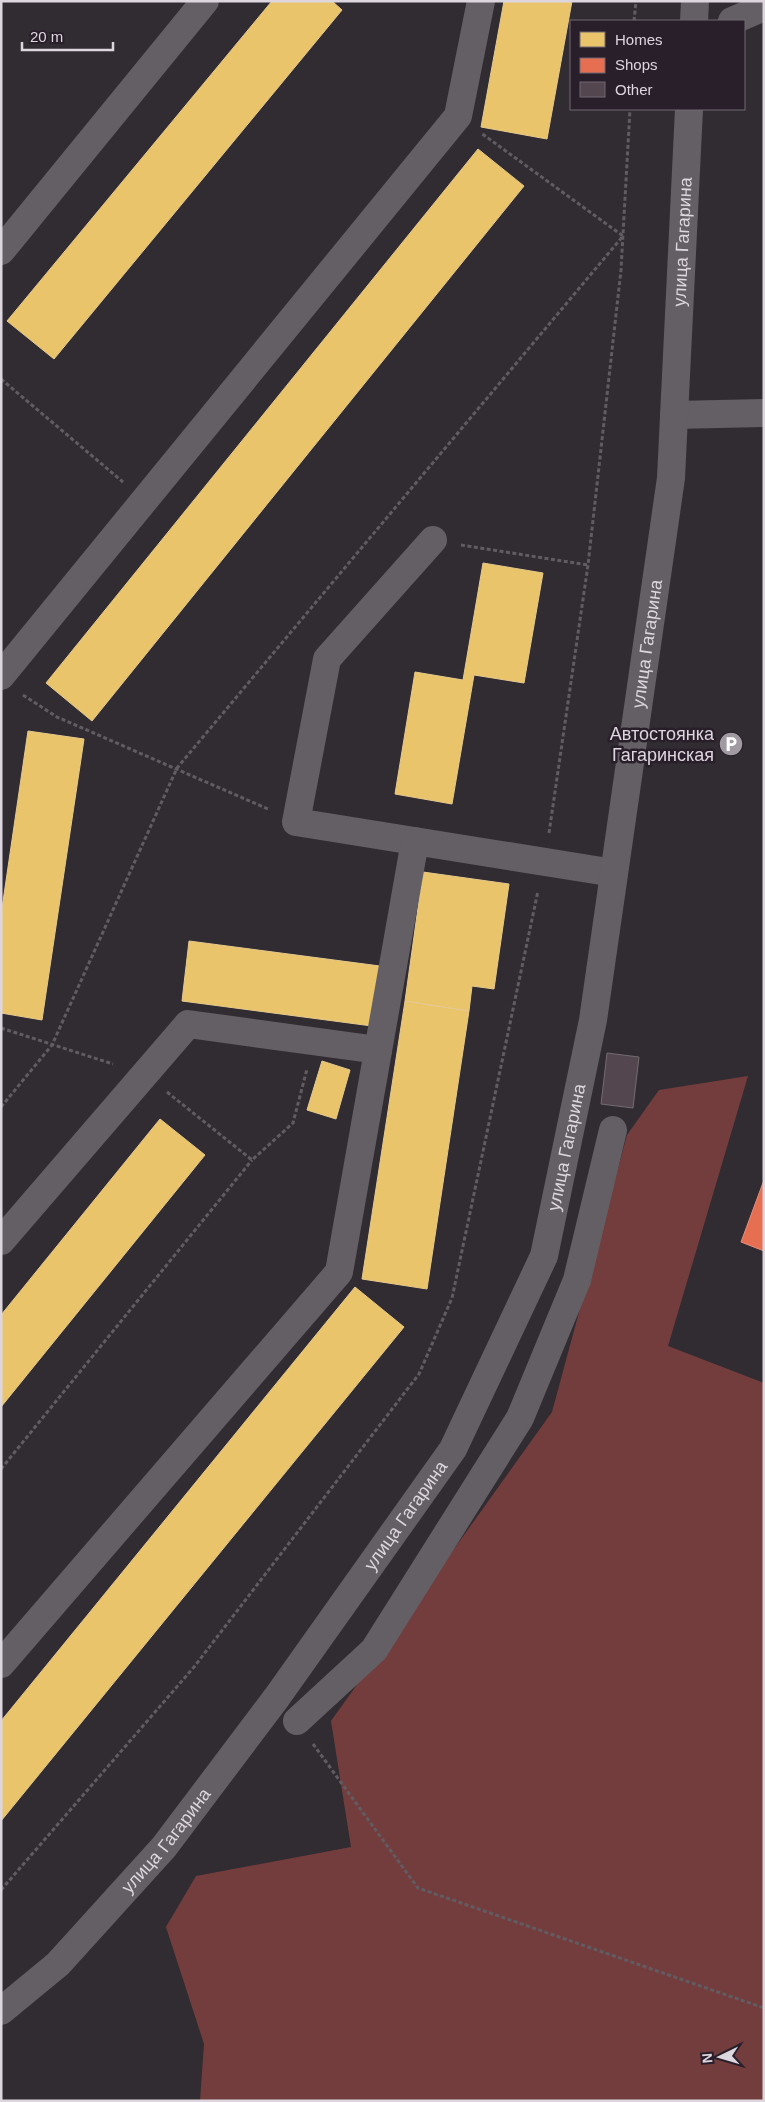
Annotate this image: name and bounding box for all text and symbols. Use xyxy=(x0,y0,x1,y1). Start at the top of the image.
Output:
scale bar xyxy=(22,20,114,52)
legend xyxy=(570,20,745,110)
text: 20 m xyxy=(30,28,63,45)
text: Homes xyxy=(615,31,663,48)
text: Shops xyxy=(615,56,658,73)
text: Other xyxy=(615,81,653,98)
street label: улица Гагарина xyxy=(669,176,696,307)
street label: улица Гагарина xyxy=(628,577,666,709)
place label: Автостоянка Гагаринская xyxy=(610,724,715,765)
parking icon: Автостоянка Гагаринская xyxy=(718,731,744,757)
street label: улица Гагарина xyxy=(544,1081,590,1213)
street label: улица Гагарина xyxy=(360,1456,452,1574)
street label: улица Гагарина xyxy=(117,1783,215,1897)
north arrow xyxy=(695,2032,745,2082)
text: N xyxy=(699,2052,715,2064)

